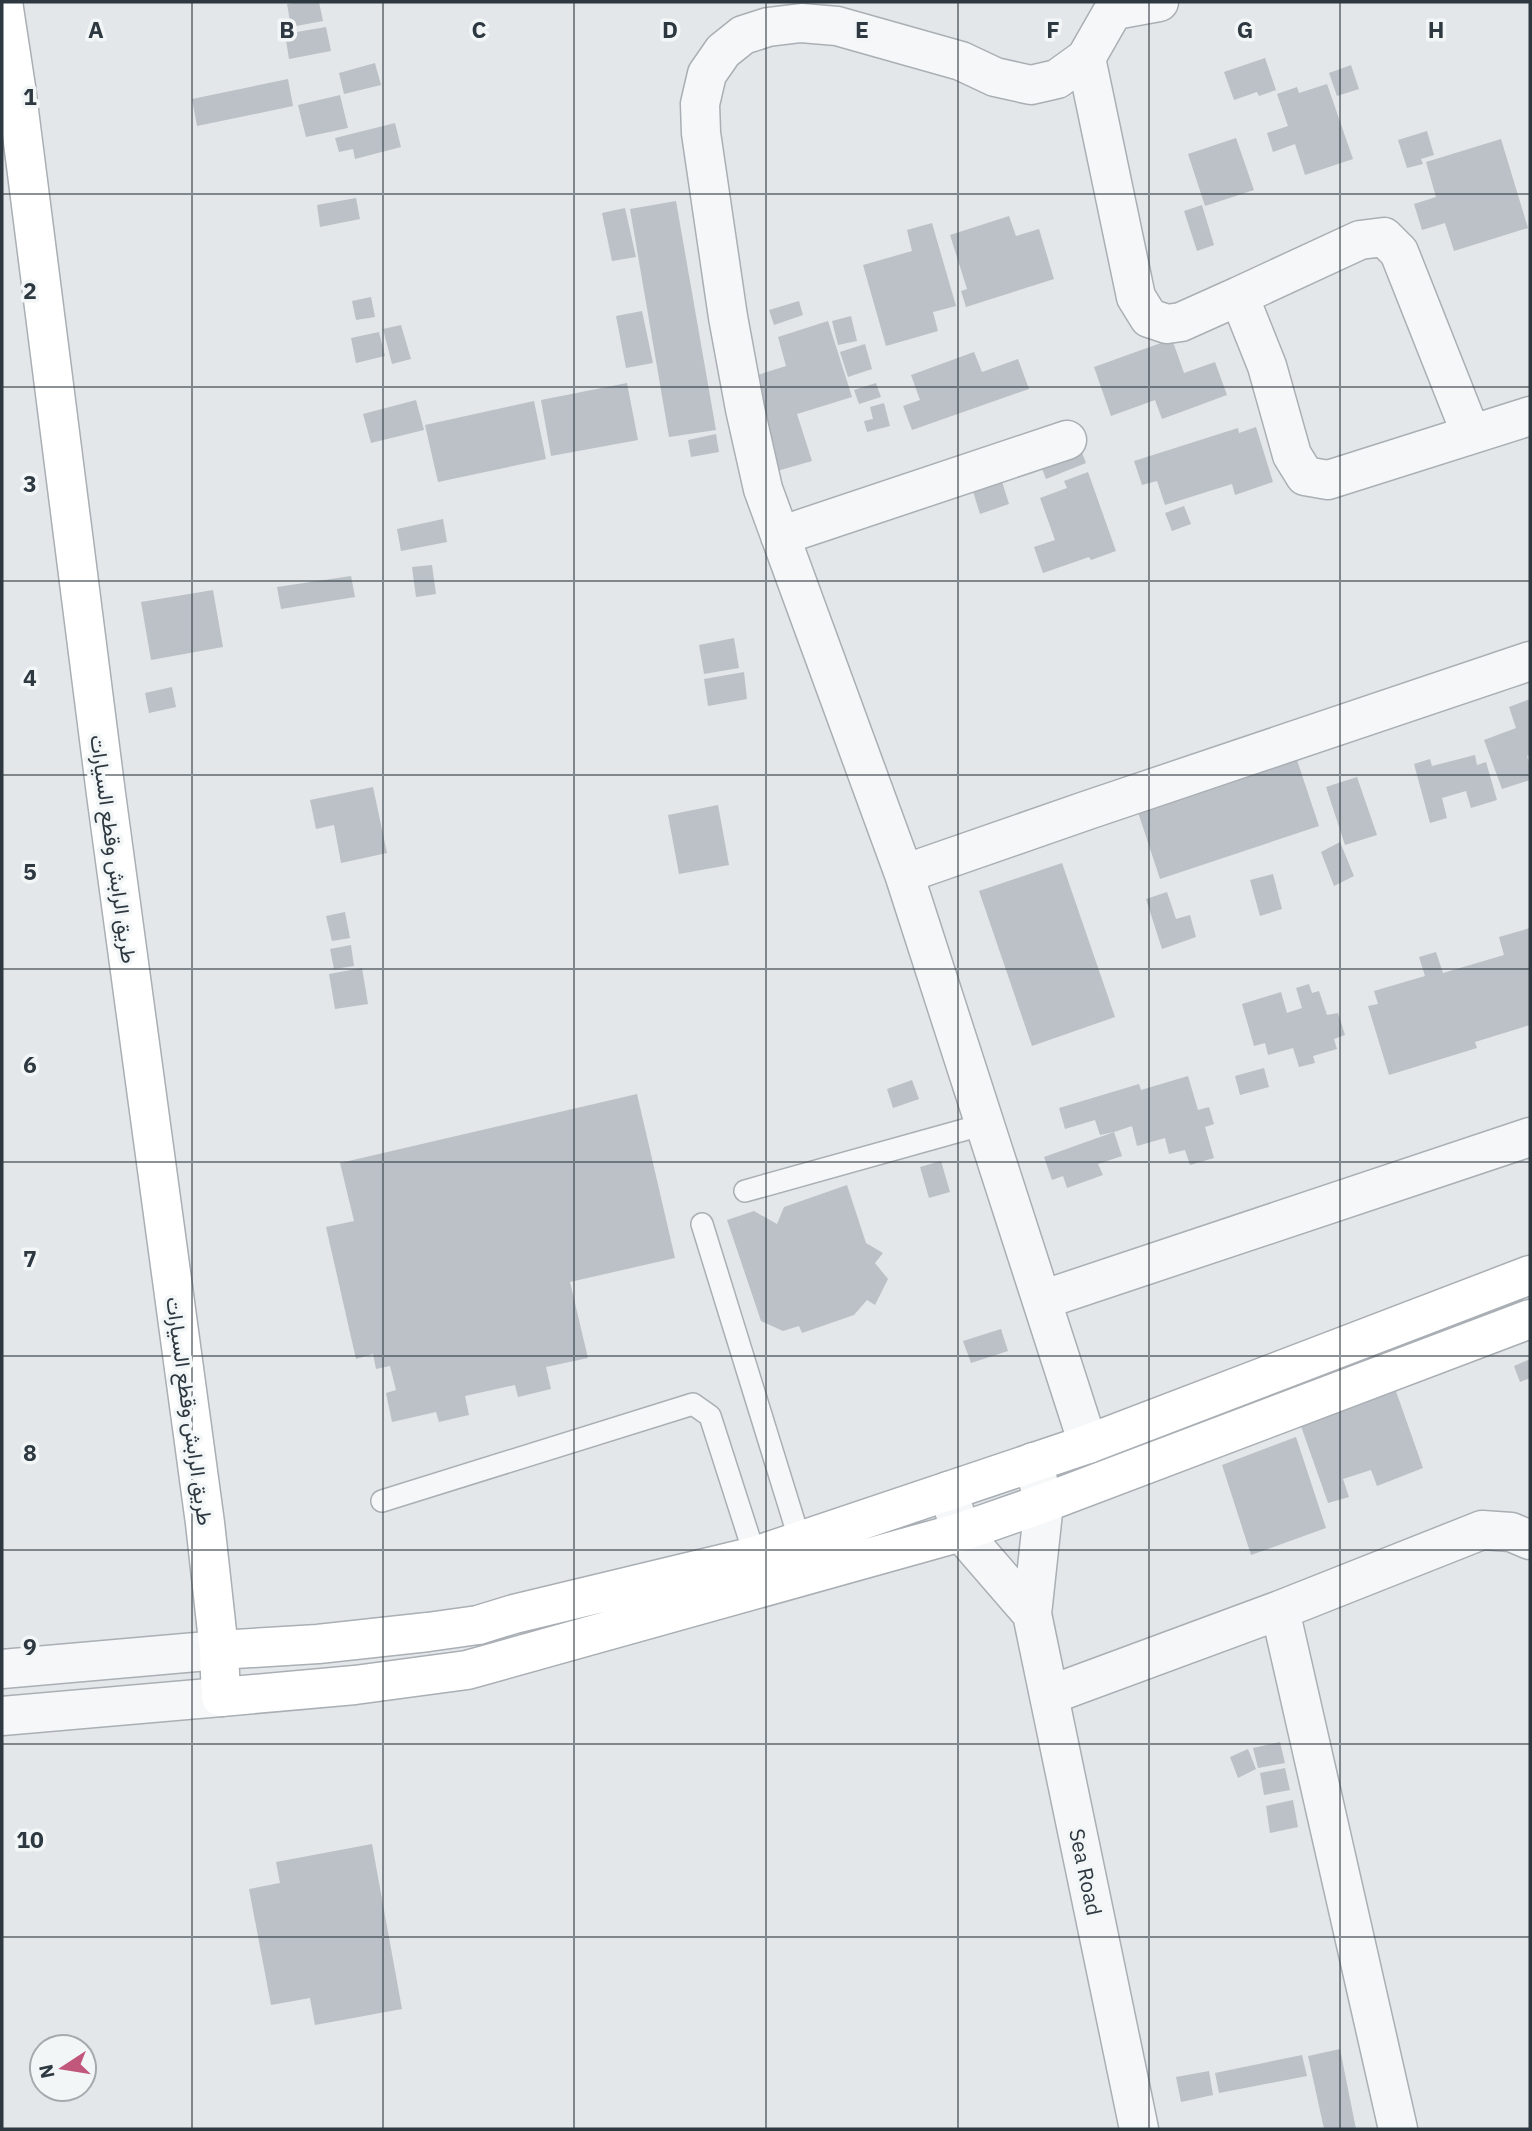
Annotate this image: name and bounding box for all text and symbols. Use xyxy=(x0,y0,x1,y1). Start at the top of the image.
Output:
text: A xyxy=(88,14,104,44)
text: B xyxy=(279,14,295,44)
text: C xyxy=(472,14,487,44)
text: D xyxy=(662,14,678,44)
text: E xyxy=(855,14,869,44)
text: F xyxy=(1046,14,1060,44)
text: G xyxy=(1237,14,1253,44)
text: H xyxy=(1428,14,1444,44)
text: 1 xyxy=(23,81,37,111)
text: 2 xyxy=(23,275,37,305)
text: 3 xyxy=(23,468,37,498)
text: 4 xyxy=(23,662,37,692)
street label: طريق الرابش وقطع السيارات xyxy=(83,733,144,965)
text: 5 xyxy=(23,856,37,886)
text: 6 xyxy=(23,1049,37,1079)
text: 7 xyxy=(23,1243,37,1273)
street label: طريق الرابش وقطع السيارات xyxy=(159,1295,220,1527)
text: 8 xyxy=(23,1437,37,1467)
text: 9 xyxy=(23,1631,37,1661)
text: 10 xyxy=(16,1824,44,1854)
street label: Sea Road xyxy=(1063,1826,1109,1918)
north arrow xyxy=(28,2033,98,2103)
text: N xyxy=(33,2062,60,2081)

